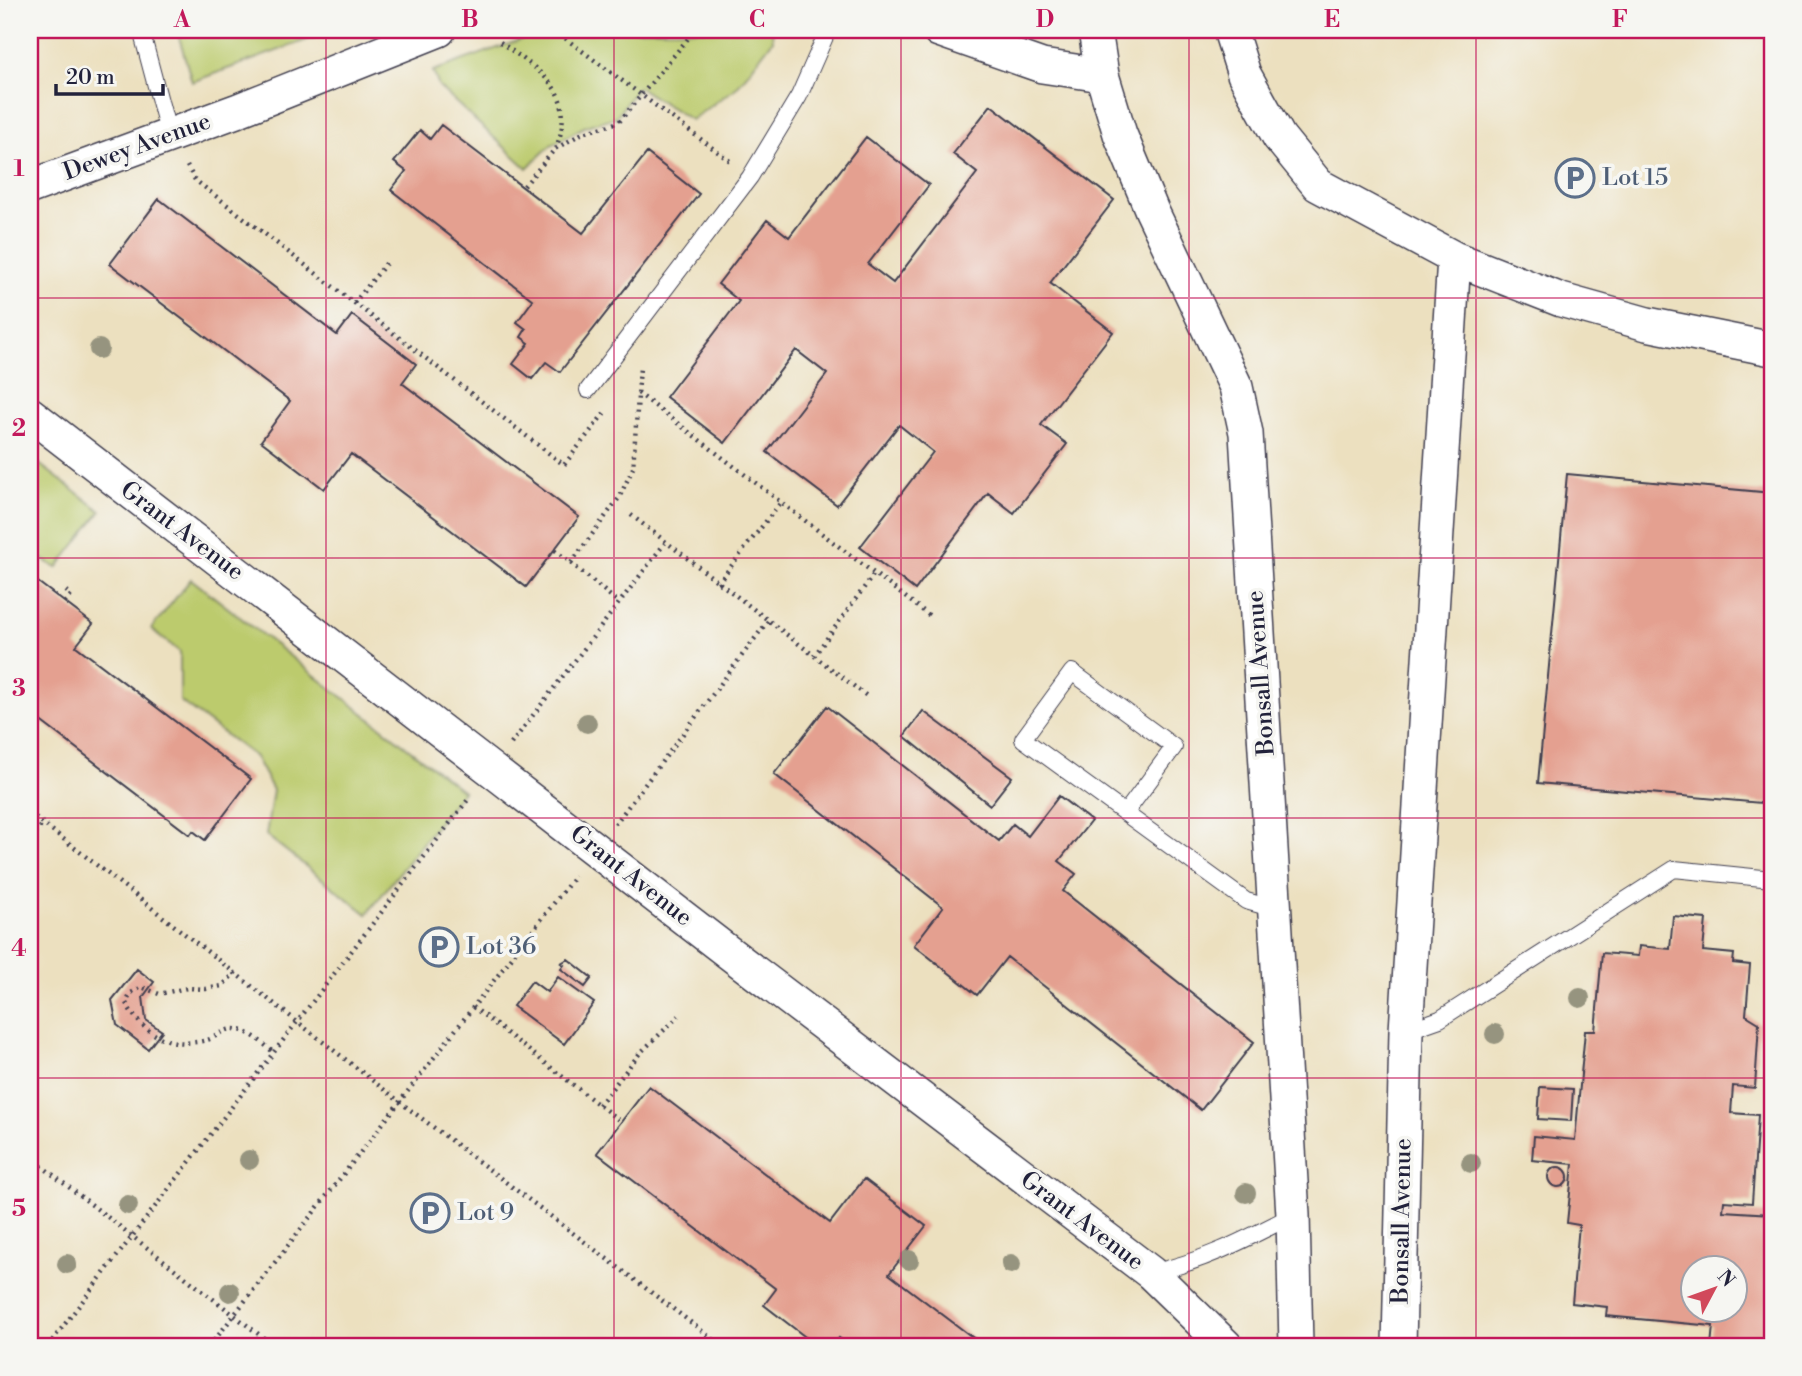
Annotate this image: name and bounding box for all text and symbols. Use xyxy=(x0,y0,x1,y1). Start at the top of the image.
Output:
text: A xyxy=(173,6,191,34)
text: B xyxy=(461,6,479,34)
text: C xyxy=(749,6,765,34)
text: D xyxy=(1036,6,1054,34)
text: E xyxy=(1324,6,1340,34)
text: F xyxy=(1612,6,1628,34)
scale bar xyxy=(56,52,163,96)
text: 20 m xyxy=(66,65,115,91)
street label: Dewey Avenue xyxy=(59,106,215,188)
text: 1 xyxy=(13,155,25,183)
parking icon: Lot 15 xyxy=(1554,157,1596,199)
place label: Lot 15 xyxy=(1602,163,1668,193)
text: 2 xyxy=(12,415,26,443)
street label: Grant Avenue xyxy=(114,475,250,587)
street label: Bonsall Avenue xyxy=(1240,589,1282,758)
text: 3 xyxy=(12,675,26,703)
street label: Grant Avenue xyxy=(564,819,698,933)
parking icon: Lot 36 xyxy=(418,926,460,968)
place label: Lot 36 xyxy=(466,932,536,962)
text: 4 xyxy=(11,935,27,963)
street label: Bonsall Avenue xyxy=(1386,1138,1418,1305)
street label: Grant Avenue xyxy=(1014,1165,1150,1277)
parking icon: Lot 9 xyxy=(409,1192,451,1234)
text: 5 xyxy=(12,1195,26,1223)
place label: Lot 9 xyxy=(457,1198,514,1228)
north arrow xyxy=(1680,1254,1750,1324)
text: N xyxy=(1712,1265,1740,1292)

